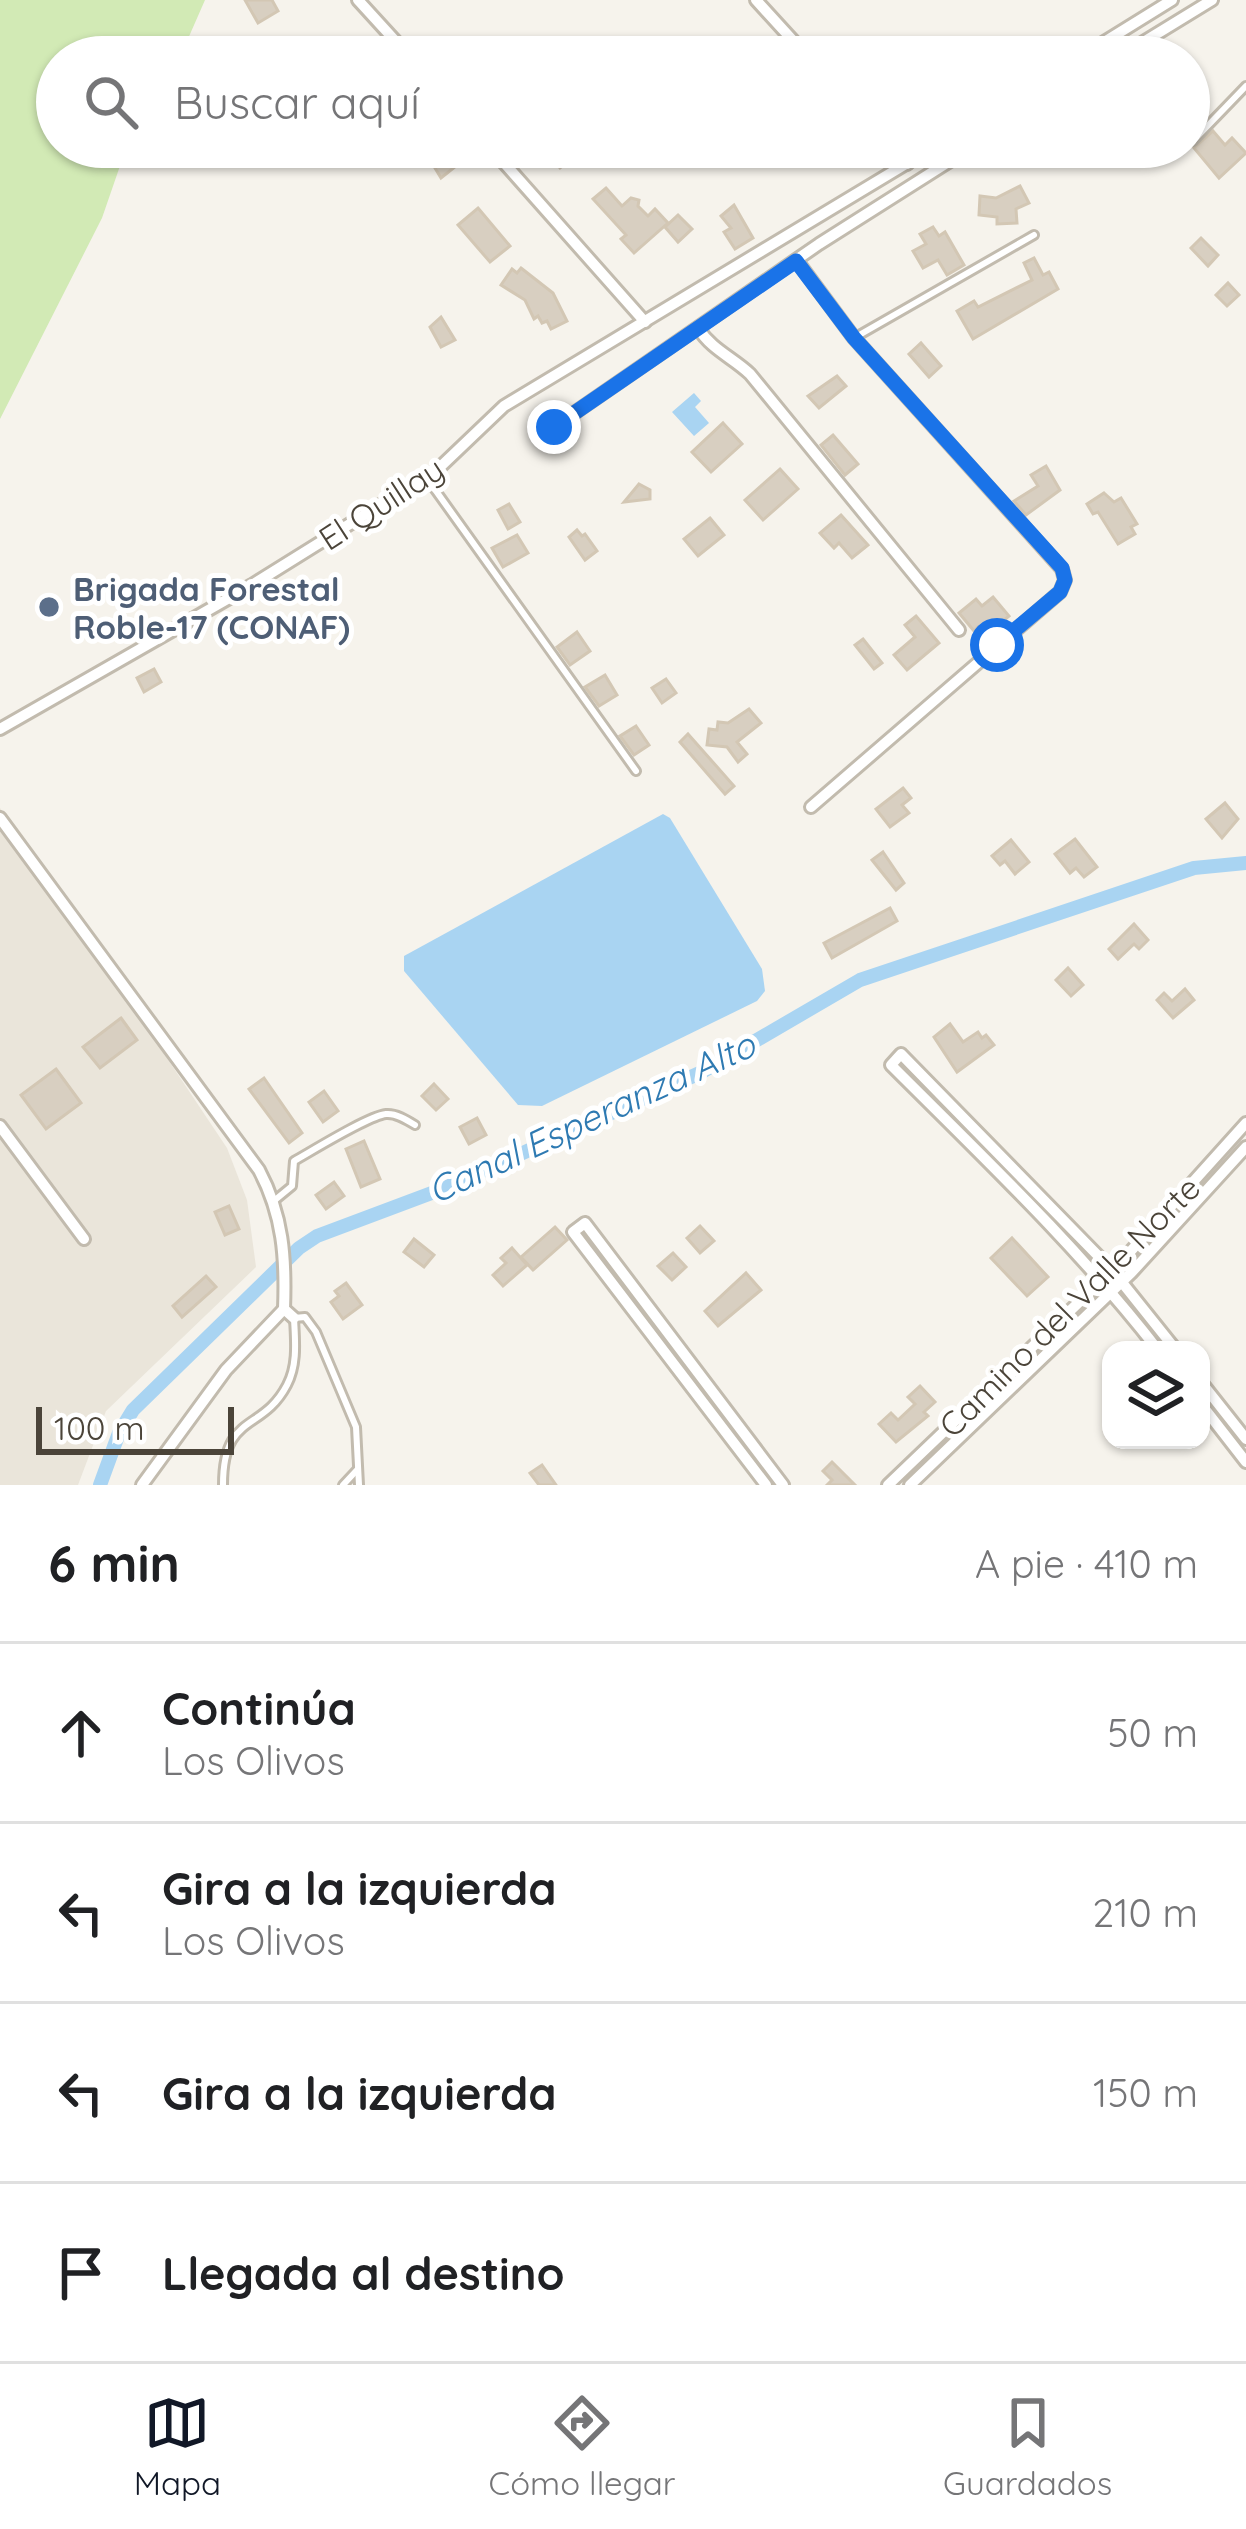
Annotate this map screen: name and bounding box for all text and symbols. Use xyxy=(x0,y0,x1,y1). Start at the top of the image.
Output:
search box xyxy=(36,36,1210,168)
icon: search xyxy=(78,69,144,135)
text: Buscar aquí xyxy=(174,74,420,130)
route end xyxy=(527,400,581,454)
street label: El Quillay xyxy=(311,447,451,559)
place label: Brigada Forestal Roble-17 (CONAF) xyxy=(73,568,350,647)
marker: Brigada Forestal Roble-17 (CONAF) xyxy=(36,594,62,620)
route start xyxy=(970,618,1024,672)
water label: Canal Esperanza Alto xyxy=(420,1021,763,1213)
street label: Camino del Valle Norte xyxy=(930,1167,1208,1445)
map controls xyxy=(1102,1341,1210,1449)
button: layers xyxy=(1102,1341,1210,1449)
scale bar xyxy=(36,1401,234,1454)
text: 100 m xyxy=(54,1407,145,1448)
text: 6 min xyxy=(48,1531,180,1595)
text: A pie · 410 m xyxy=(975,1539,1198,1588)
text: Continúa xyxy=(162,1680,356,1736)
icon: ahead xyxy=(48,1700,114,1766)
text: 50 m xyxy=(1107,1708,1198,1757)
text: Los Olivos xyxy=(162,1736,345,1785)
text: Gira a la izquierda xyxy=(162,1860,557,1916)
icon: left xyxy=(48,1880,114,1946)
text: 210 m xyxy=(1093,1888,1198,1937)
text: Los Olivos xyxy=(162,1916,345,1965)
icon: left xyxy=(48,2060,114,2126)
text: Gira a la izquierda xyxy=(162,2065,557,2121)
text: 150 m xyxy=(1093,2068,1198,2117)
icon: arrive xyxy=(48,2240,114,2306)
text: Llegada al destino xyxy=(162,2245,565,2301)
tab: Mapa xyxy=(134,2390,221,2503)
tab: Cómo llegar xyxy=(489,2390,676,2503)
tab: Guardados xyxy=(943,2390,1112,2503)

